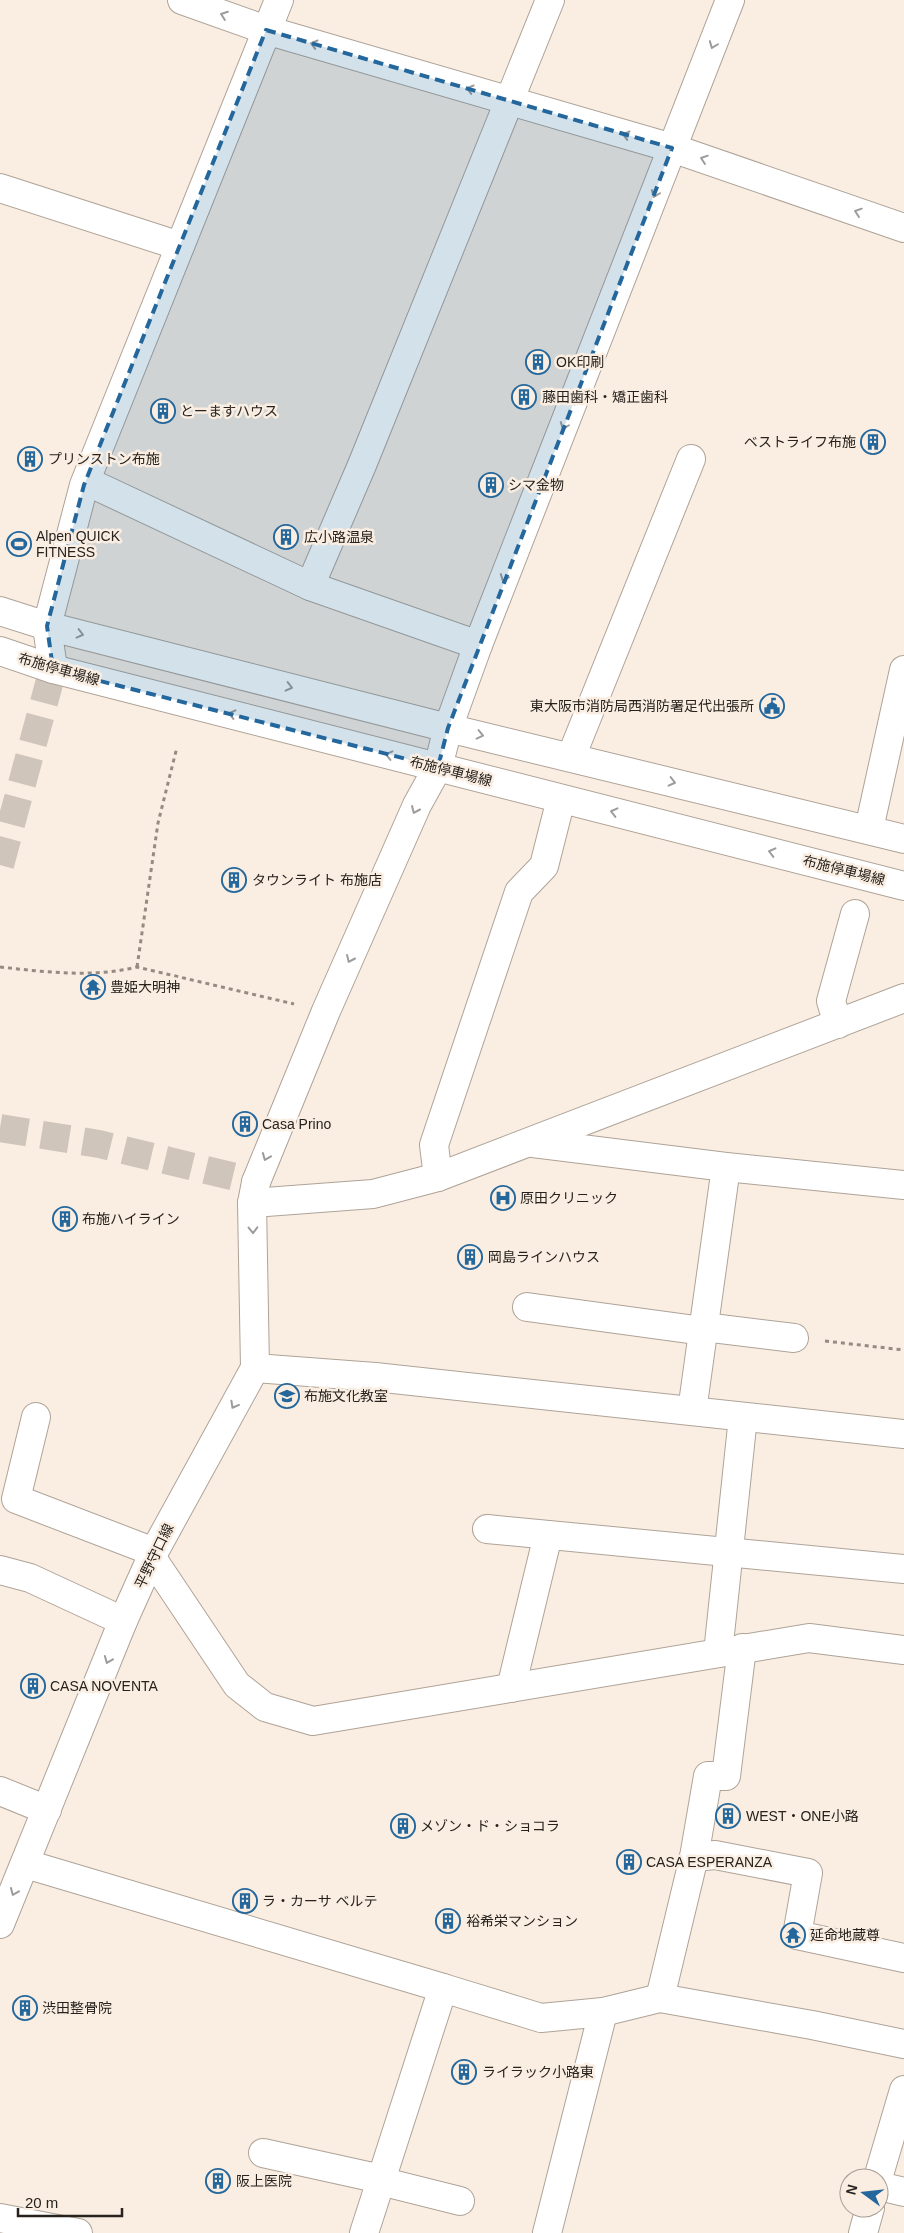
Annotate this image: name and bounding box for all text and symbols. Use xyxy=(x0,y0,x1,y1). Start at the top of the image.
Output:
one-way arrow xyxy=(220,11,229,21)
one-way arrow xyxy=(310,40,318,50)
one-way arrow xyxy=(708,41,718,49)
one-way arrow xyxy=(466,85,474,95)
one-way arrow xyxy=(622,130,630,140)
one-way arrow xyxy=(700,155,709,165)
one-way arrow xyxy=(651,189,661,197)
one-way arrow xyxy=(854,208,863,218)
building icon: OK印刷 xyxy=(525,349,551,375)
place label: OK印刷 xyxy=(556,354,604,370)
building icon: 藤田歯科・矯正歯科 xyxy=(511,384,537,410)
place label: 藤田歯科・矯正歯科 xyxy=(542,389,668,405)
building icon: とーますハウス xyxy=(150,398,176,424)
place label: とーますハウス xyxy=(180,403,278,419)
one-way arrow xyxy=(559,421,570,430)
building icon: ベストライフ布施 xyxy=(860,429,886,455)
place label: ベストライフ布施 xyxy=(744,434,856,450)
building icon: プリンストン布施 xyxy=(17,446,43,472)
place label: プリンストン布施 xyxy=(48,451,160,467)
building icon: シマ金物 xyxy=(478,472,504,498)
place label: シマ金物 xyxy=(508,477,564,493)
building icon: 広小路温泉 xyxy=(273,524,299,550)
place label: Alpen QUICK FITNESS xyxy=(36,528,121,560)
place label: 広小路温泉 xyxy=(304,529,374,545)
sports icon: Alpen QUICK FITNESS xyxy=(6,531,32,557)
one-way arrow xyxy=(500,573,510,582)
one-way arrow xyxy=(76,629,84,639)
street label: 布施停車場線 xyxy=(16,650,102,688)
one-way arrow xyxy=(284,682,292,692)
public building icon: 東大阪市消防局西消防署足代出張所 xyxy=(759,693,785,719)
place label: 東大阪市消防局西消防署足代出張所 xyxy=(530,698,754,714)
one-way arrow xyxy=(227,709,236,720)
one-way arrow xyxy=(476,730,484,740)
one-way arrow xyxy=(386,750,394,760)
street label: 布施停車場線 xyxy=(408,753,494,789)
one-way arrow xyxy=(668,776,676,786)
one-way arrow xyxy=(411,805,421,814)
one-way arrow xyxy=(610,807,619,818)
one-way arrow xyxy=(767,847,776,858)
street label: 布施停車場線 xyxy=(801,852,887,888)
building icon: タウンライト 布施店 xyxy=(221,867,247,893)
place label: タウンライト 布施店 xyxy=(252,872,382,888)
one-way arrow xyxy=(345,954,356,963)
temple icon: 豊姫大明神 xyxy=(80,974,106,1000)
place label: 豊姫大明神 xyxy=(110,979,180,995)
building icon: Casa Prino xyxy=(232,1111,258,1137)
place label: Casa Prino xyxy=(262,1116,331,1132)
one-way arrow xyxy=(262,1152,273,1161)
hospital icon: 原田クリニック xyxy=(490,1185,516,1211)
place label: 原田クリニック xyxy=(520,1190,618,1206)
building icon: 布施ハイライン xyxy=(52,1206,78,1232)
place label: 布施ハイライン xyxy=(82,1211,180,1227)
one-way arrow xyxy=(248,1227,258,1235)
building icon: 岡島ラインハウス xyxy=(457,1244,483,1270)
place label: 岡島ラインハウス xyxy=(488,1249,600,1265)
school or university icon: 布施文化教室 xyxy=(274,1383,300,1409)
place label: 布施文化教室 xyxy=(304,1388,388,1404)
one-way arrow xyxy=(231,1400,241,1409)
street label: 平野守口線 xyxy=(131,1521,177,1591)
one-way arrow xyxy=(103,1655,114,1664)
building icon: CASA NOVENTA xyxy=(20,1673,46,1699)
place label: CASA NOVENTA xyxy=(50,1678,159,1694)
building icon: WEST・ONE小路 xyxy=(715,1803,741,1829)
place label: WEST・ONE小路 xyxy=(746,1808,859,1824)
building icon: メゾン・ド・ショコラ xyxy=(390,1813,416,1839)
place label: メゾン・ド・ショコラ xyxy=(420,1818,560,1834)
building icon: CASA ESPERANZA xyxy=(616,1849,642,1875)
place label: CASA ESPERANZA xyxy=(646,1854,773,1870)
one-way arrow xyxy=(9,1887,20,1896)
building icon: ラ・カーサ ベルテ xyxy=(232,1888,258,1914)
place label: ラ・カーサ ベルテ xyxy=(262,1893,378,1909)
building icon: 裕希栄マンション xyxy=(435,1908,461,1934)
place label: 裕希栄マンション xyxy=(466,1913,578,1929)
temple icon: 延命地蔵尊 xyxy=(780,1922,806,1948)
place label: 延命地蔵尊 xyxy=(810,1927,880,1943)
building icon: 渋田整骨院 xyxy=(12,1995,38,2021)
place label: 渋田整骨院 xyxy=(42,2000,112,2016)
building icon: ライラック小路東 xyxy=(451,2059,477,2085)
place label: ライラック小路東 xyxy=(482,2064,594,2080)
building icon: 阪上医院 xyxy=(205,2168,231,2194)
north arrow xyxy=(839,2168,889,2218)
place label: 阪上医院 xyxy=(236,2173,292,2189)
text: N xyxy=(842,2183,860,2197)
scale bar xyxy=(18,2186,121,2218)
text: 20 m xyxy=(25,2194,58,2211)

